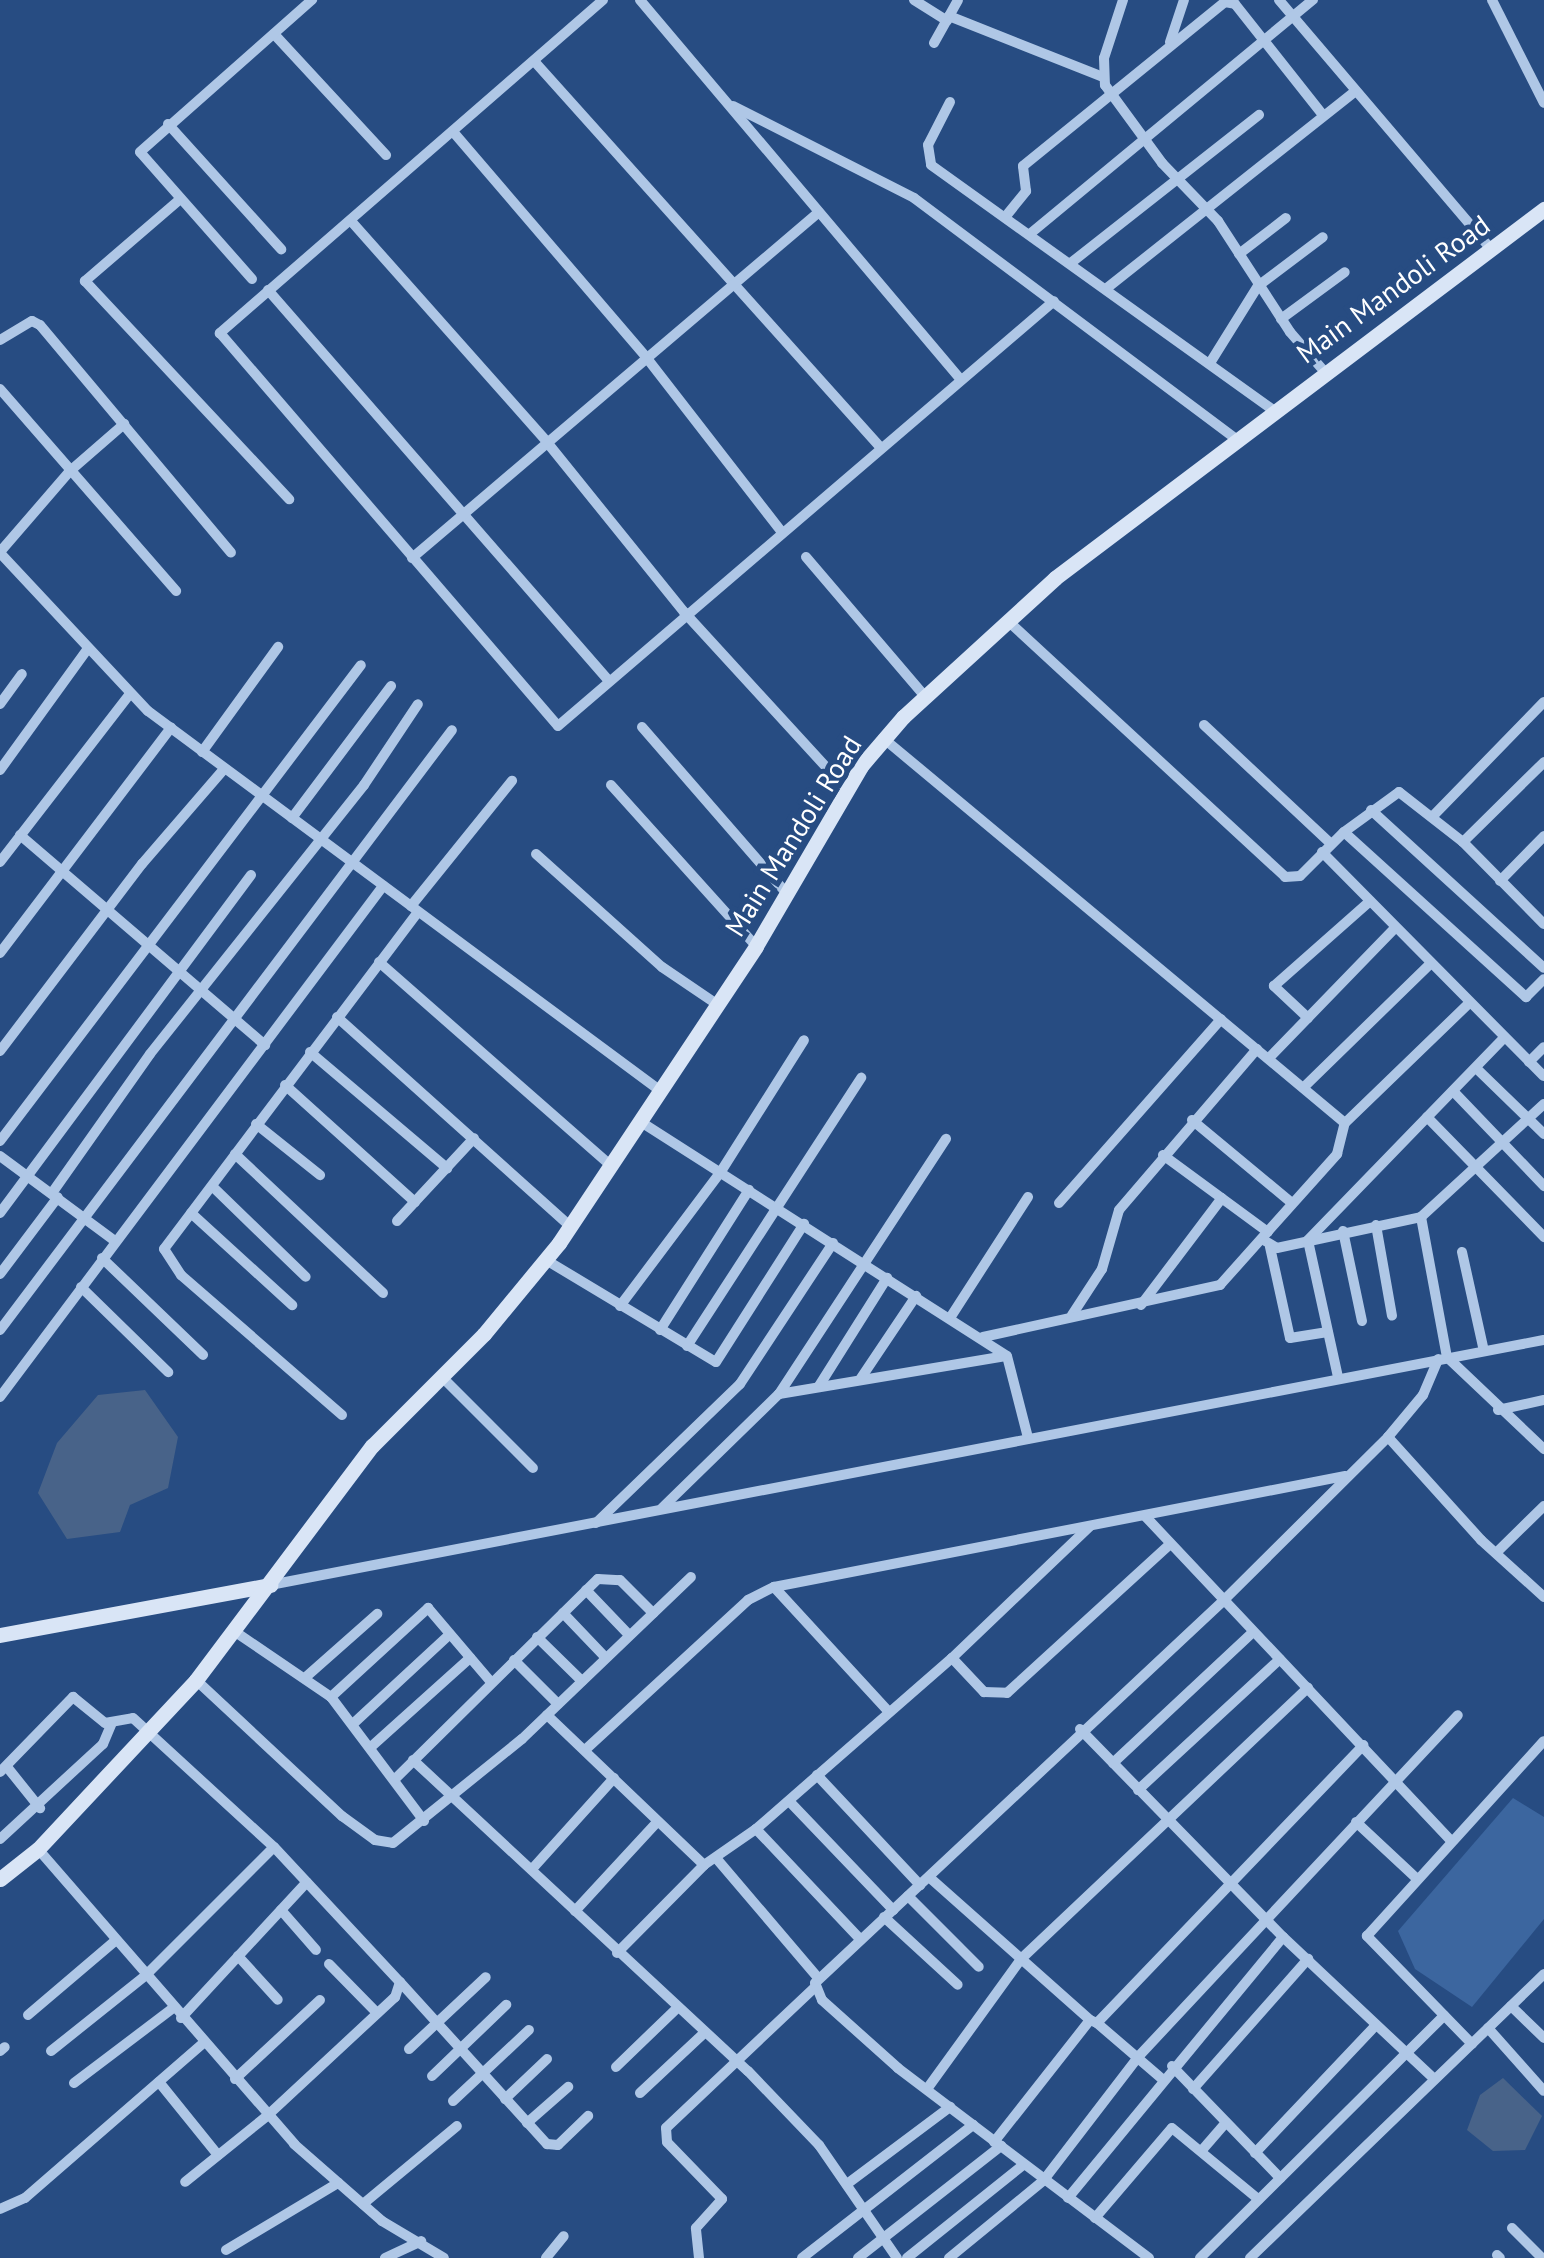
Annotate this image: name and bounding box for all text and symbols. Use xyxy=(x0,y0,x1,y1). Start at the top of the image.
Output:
street label: Main Mandoli Road xyxy=(1290,208,1496,370)
street label: Main Mandoli Road xyxy=(718,729,868,943)

